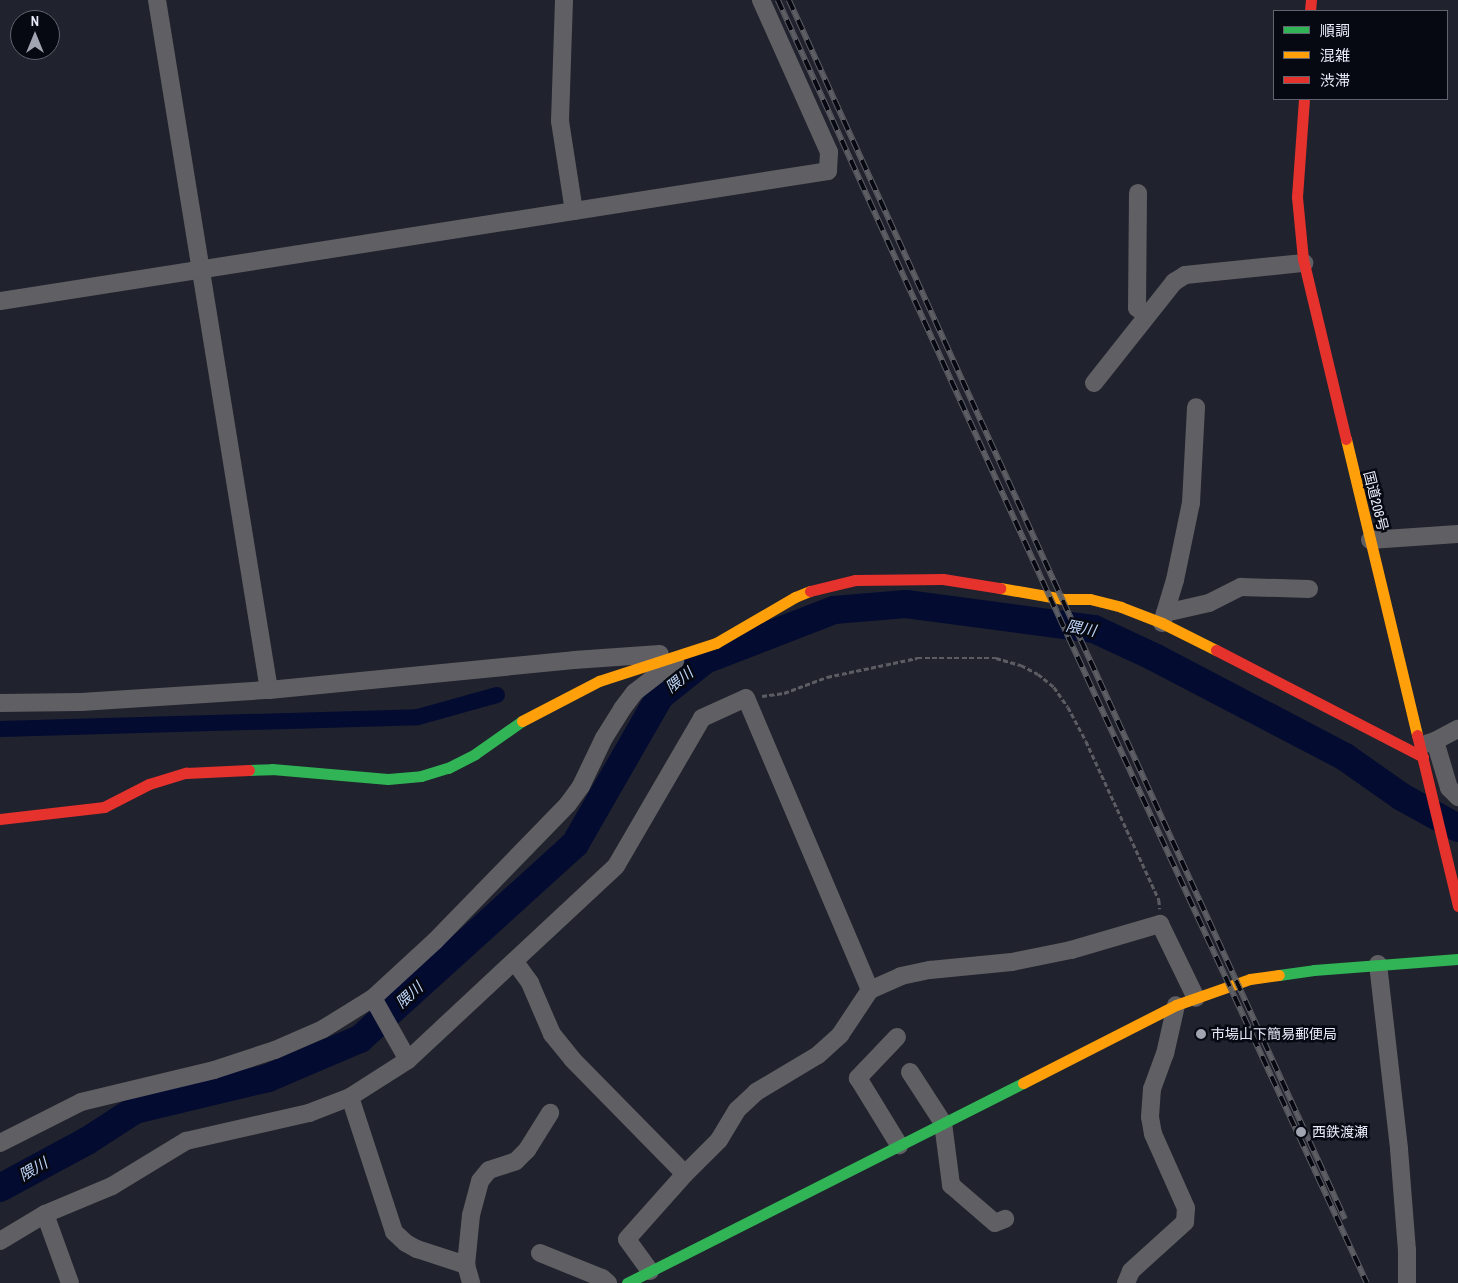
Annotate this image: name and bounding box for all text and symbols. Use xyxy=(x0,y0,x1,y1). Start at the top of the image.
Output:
north arrow xyxy=(10,10,60,60)
legend xyxy=(1273,10,1448,100)
text: N xyxy=(31,12,39,30)
text: 順調 xyxy=(1320,20,1350,41)
text: 混雑 xyxy=(1320,45,1350,66)
text: 渋滞 xyxy=(1320,70,1350,91)
street label: 国道208号 xyxy=(1360,469,1392,533)
water label: 隈川 xyxy=(1065,616,1097,640)
water label: 隈川 xyxy=(662,664,696,696)
water label: 隈川 xyxy=(392,978,426,1012)
place label: 市場山下簡易郵便局 xyxy=(1211,1026,1337,1042)
marker: 市場山下簡易郵便局 xyxy=(1195,1028,1207,1040)
place label: 西鉄渡瀬 xyxy=(1312,1124,1368,1140)
marker: 西鉄渡瀬 xyxy=(1294,1125,1308,1139)
water label: 隈川 xyxy=(16,1154,50,1184)

